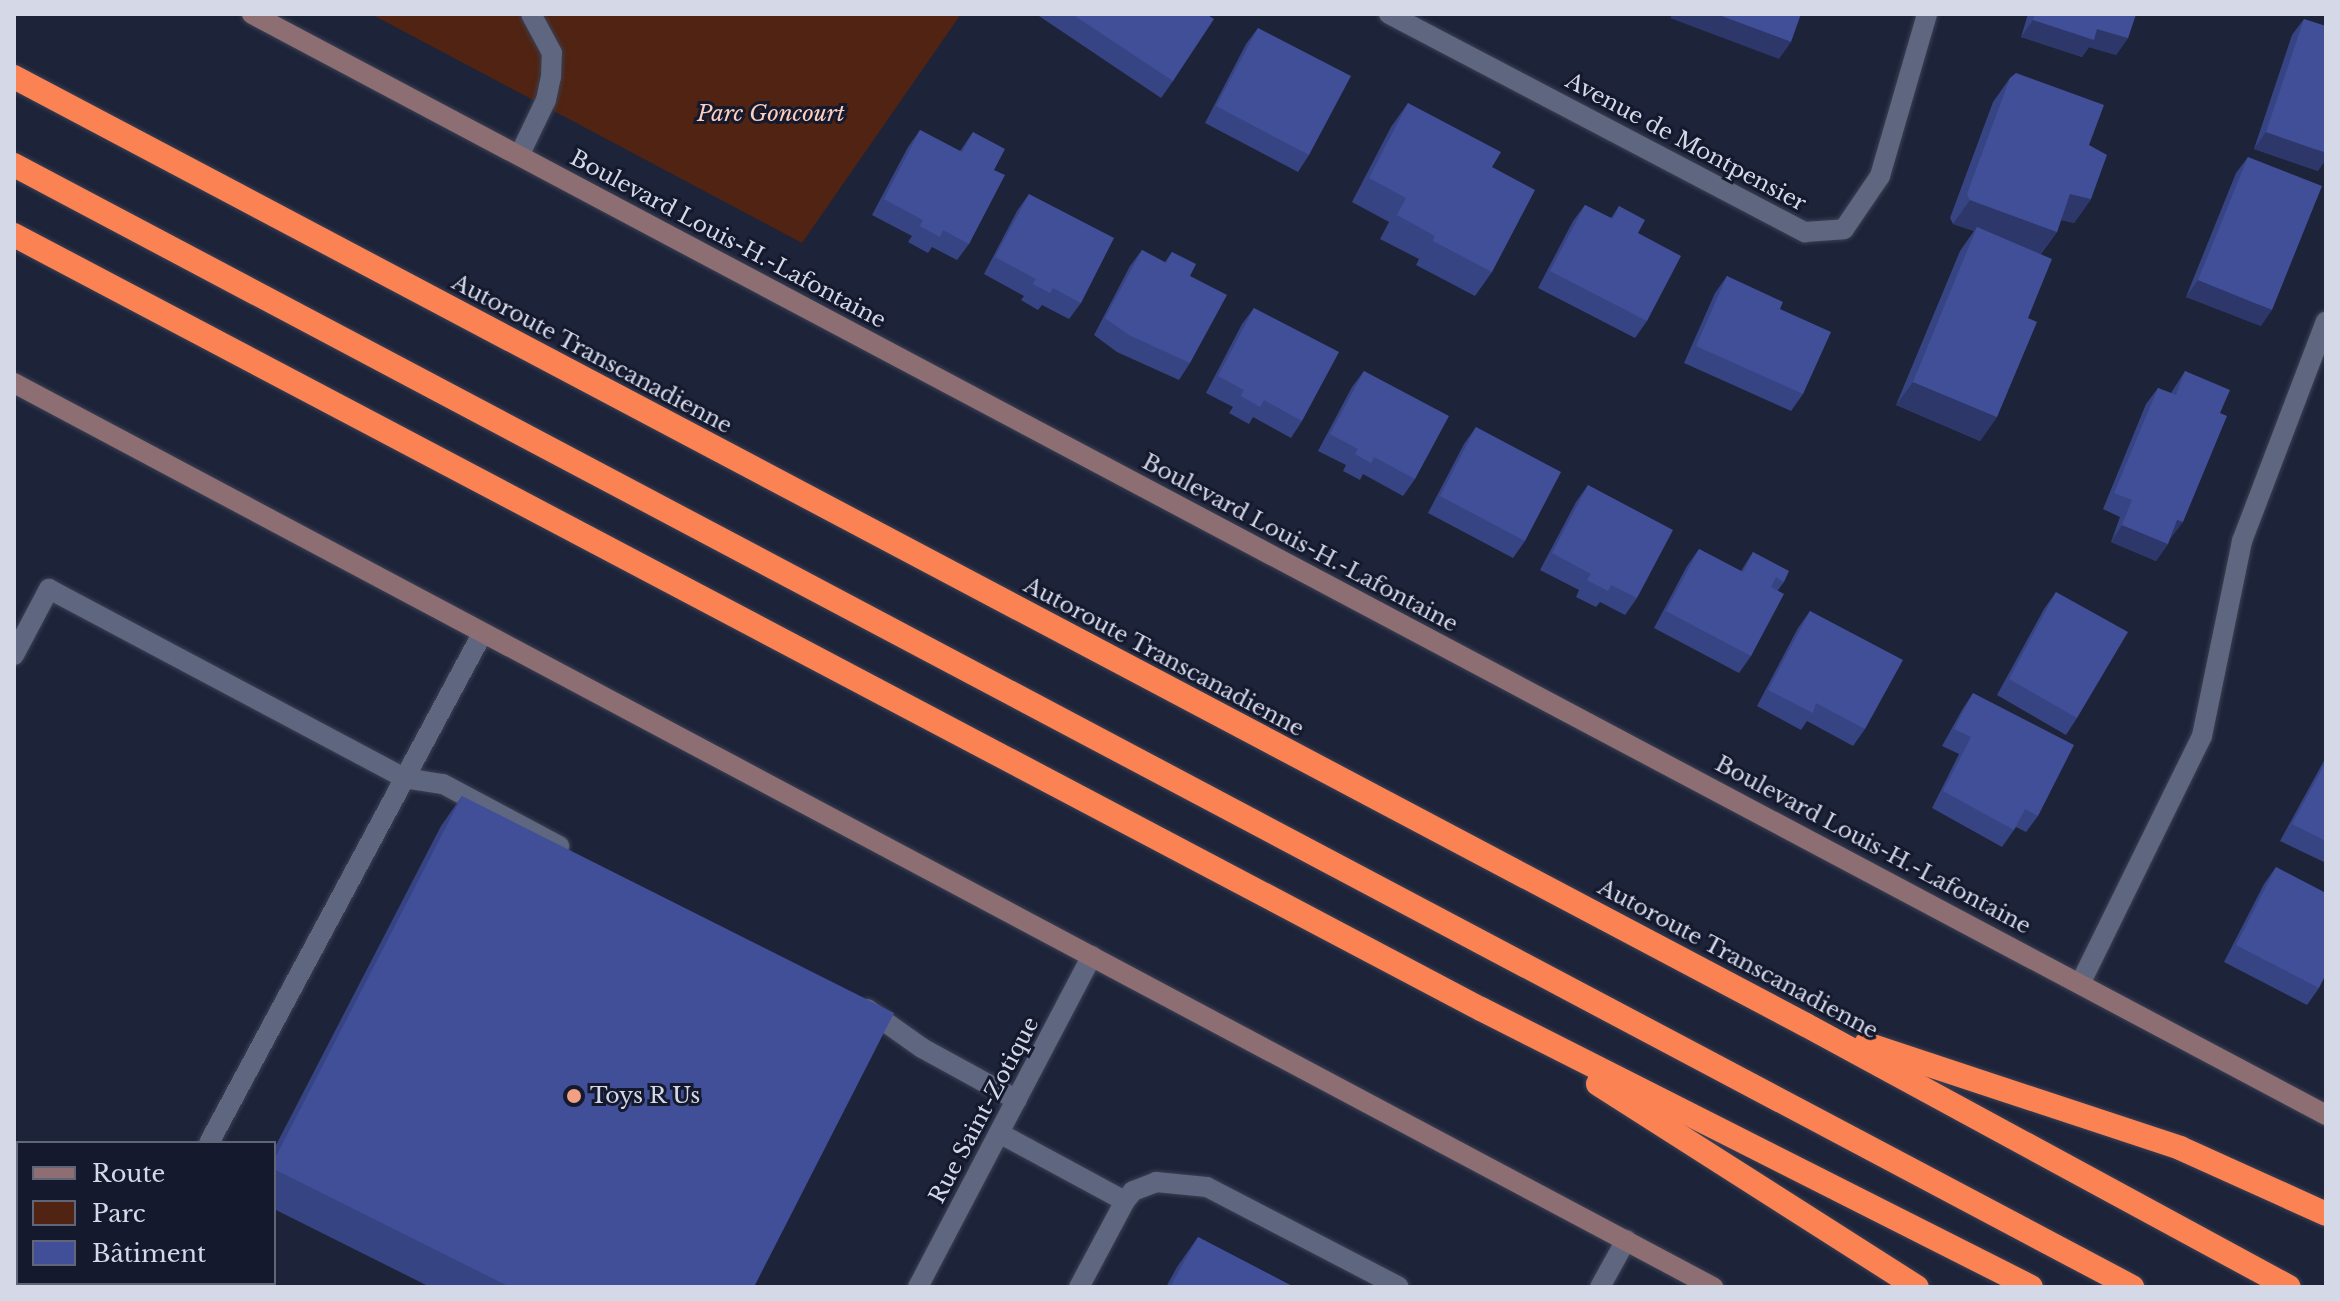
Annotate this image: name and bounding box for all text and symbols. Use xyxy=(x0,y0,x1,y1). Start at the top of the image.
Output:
street label: Avenue de Montpensier xyxy=(1561,67,1811,217)
park label: Parc Goncourt xyxy=(697,101,845,127)
street label: Boulevard Louis-H.-Lafontaine xyxy=(566,144,890,334)
street label: Autoroute Transcanadienne xyxy=(447,269,737,439)
street label: Boulevard Louis-H.-Lafontaine xyxy=(1138,448,1462,638)
street label: Autoroute Transcanadienne xyxy=(1019,572,1309,742)
street label: Boulevard Louis-H.-Lafontaine xyxy=(1711,750,2035,940)
street label: Autoroute Transcanadienne xyxy=(1593,874,1883,1044)
street label: Rue Saint-Zotique xyxy=(924,1012,1044,1208)
place label: Toys R Us xyxy=(590,1083,701,1109)
marker: Toys R Us xyxy=(565,1087,583,1105)
legend xyxy=(16,1141,276,1285)
text: Route xyxy=(92,1159,165,1188)
text: Parc xyxy=(92,1199,146,1228)
text: Bâtiment xyxy=(92,1239,206,1268)

